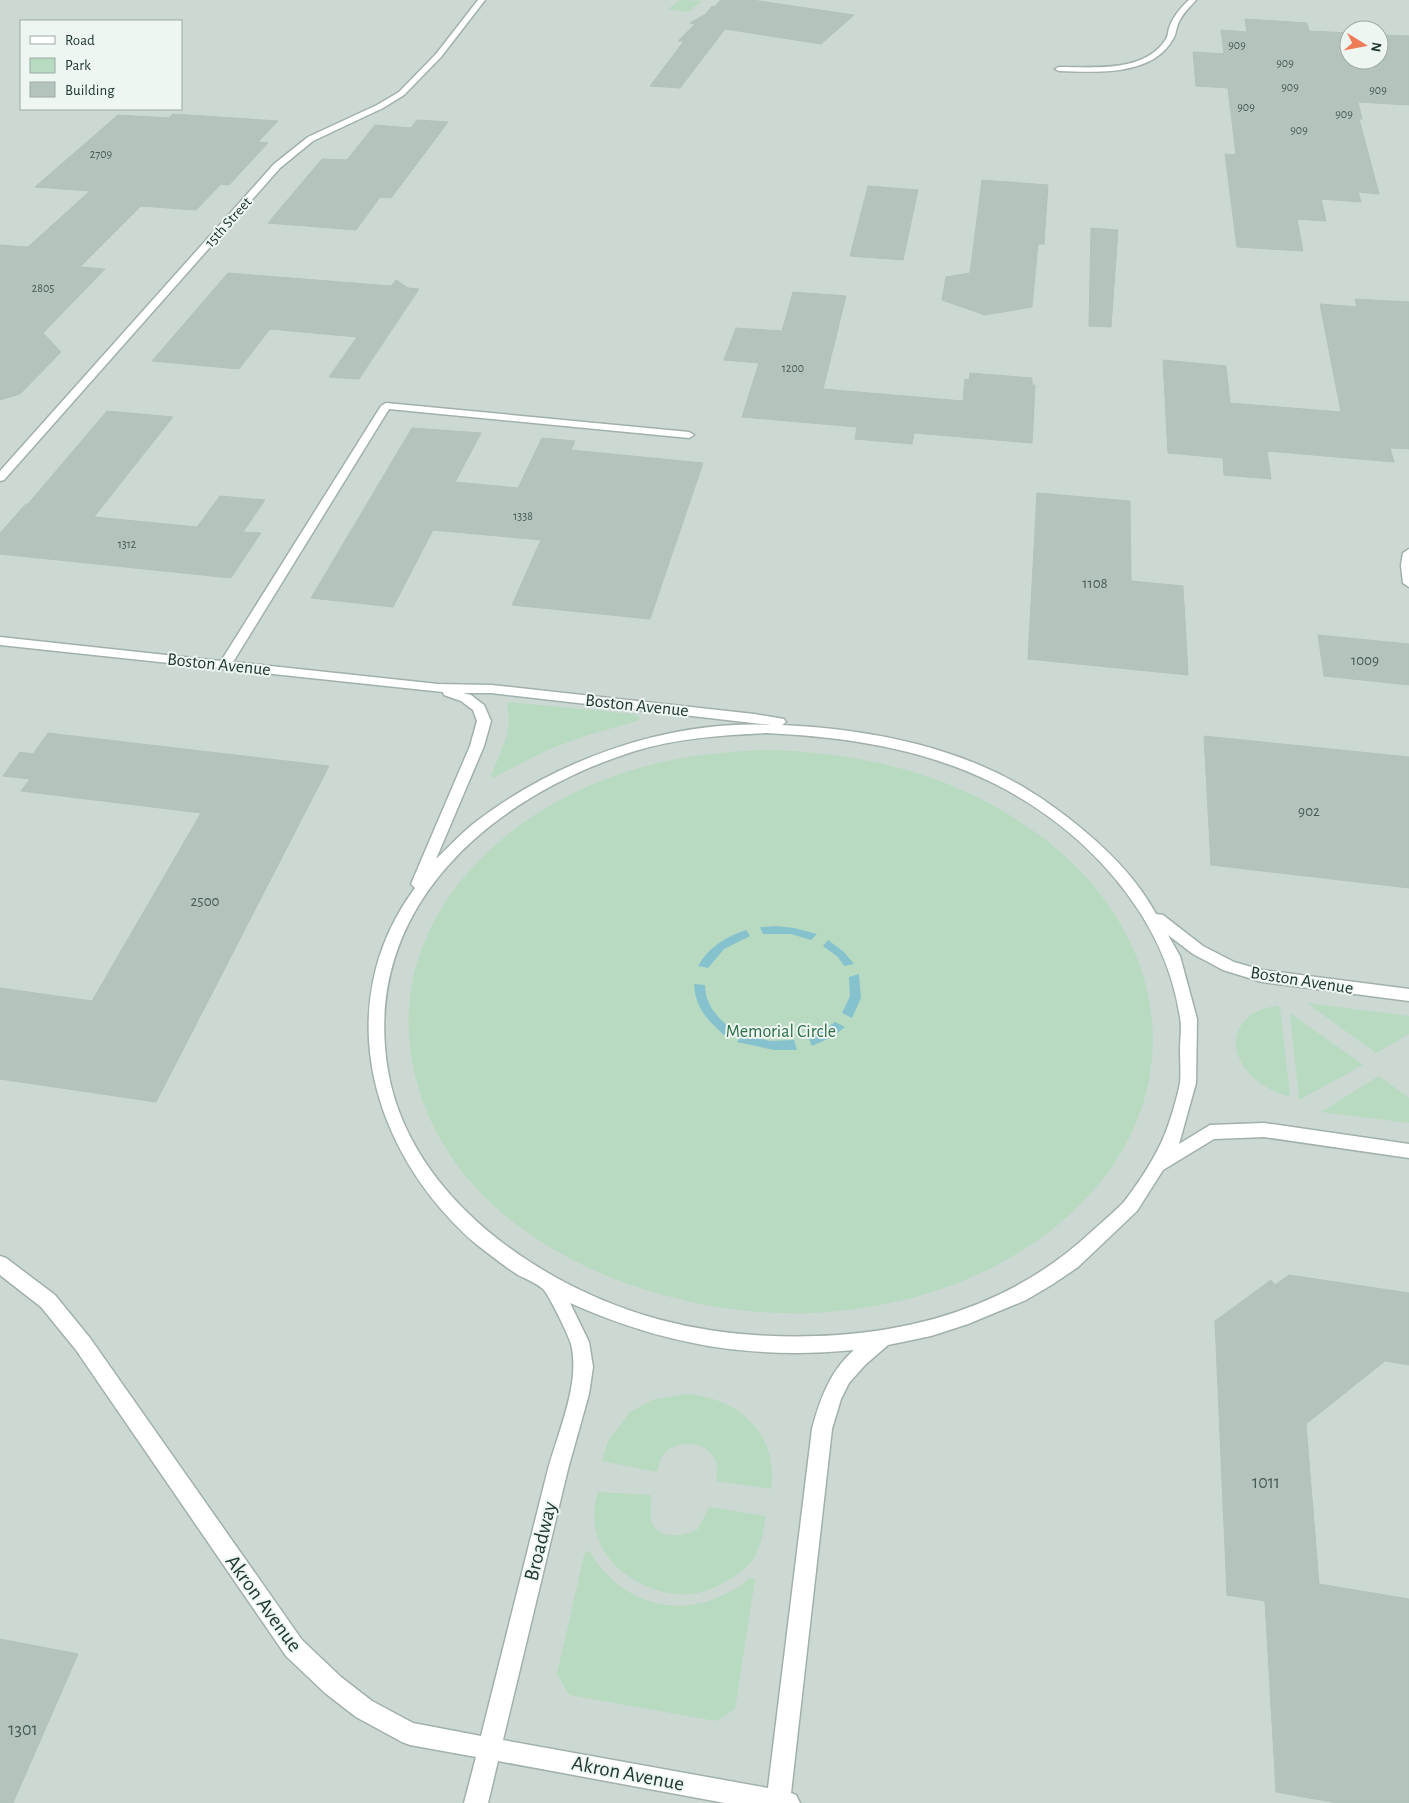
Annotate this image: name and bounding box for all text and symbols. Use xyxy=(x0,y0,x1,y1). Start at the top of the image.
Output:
legend xyxy=(20,20,182,110)
north arrow xyxy=(1339,20,1389,70)
text: Road xyxy=(65,33,95,48)
house number: 909 xyxy=(1228,39,1246,51)
text: N xyxy=(1368,41,1384,53)
house number: 909 xyxy=(1276,57,1294,69)
text: Park xyxy=(65,58,91,73)
house number: 909 xyxy=(1281,81,1299,93)
text: Building xyxy=(65,83,115,98)
house number: 909 xyxy=(1369,84,1387,96)
house number: 909 xyxy=(1237,101,1255,113)
house number: 909 xyxy=(1335,108,1353,120)
house number: 909 xyxy=(1290,124,1308,136)
house number: 2709 xyxy=(90,148,113,160)
street label: 15th Street xyxy=(202,194,255,250)
house number: 2805 xyxy=(32,282,54,294)
house number: 1200 xyxy=(782,362,804,374)
house number: 1338 xyxy=(513,510,533,522)
house number: 1312 xyxy=(118,538,137,550)
house number: 1108 xyxy=(1082,576,1108,591)
street label: Boston Avenue xyxy=(166,651,271,679)
house number: 1009 xyxy=(1351,653,1379,668)
street label: Boston Avenue xyxy=(584,692,689,720)
house number: 902 xyxy=(1298,804,1320,819)
house number: 2500 xyxy=(191,894,220,909)
street label: Boston Avenue xyxy=(1249,964,1355,998)
park label: Memorial Circle xyxy=(726,1023,836,1041)
house number: 1011 xyxy=(1252,1474,1280,1492)
street label: Broadway xyxy=(521,1499,560,1583)
street label: Akron Avenue xyxy=(222,1551,306,1656)
house number: 1301 xyxy=(8,1721,38,1739)
street label: Akron Avenue xyxy=(570,1752,686,1795)

